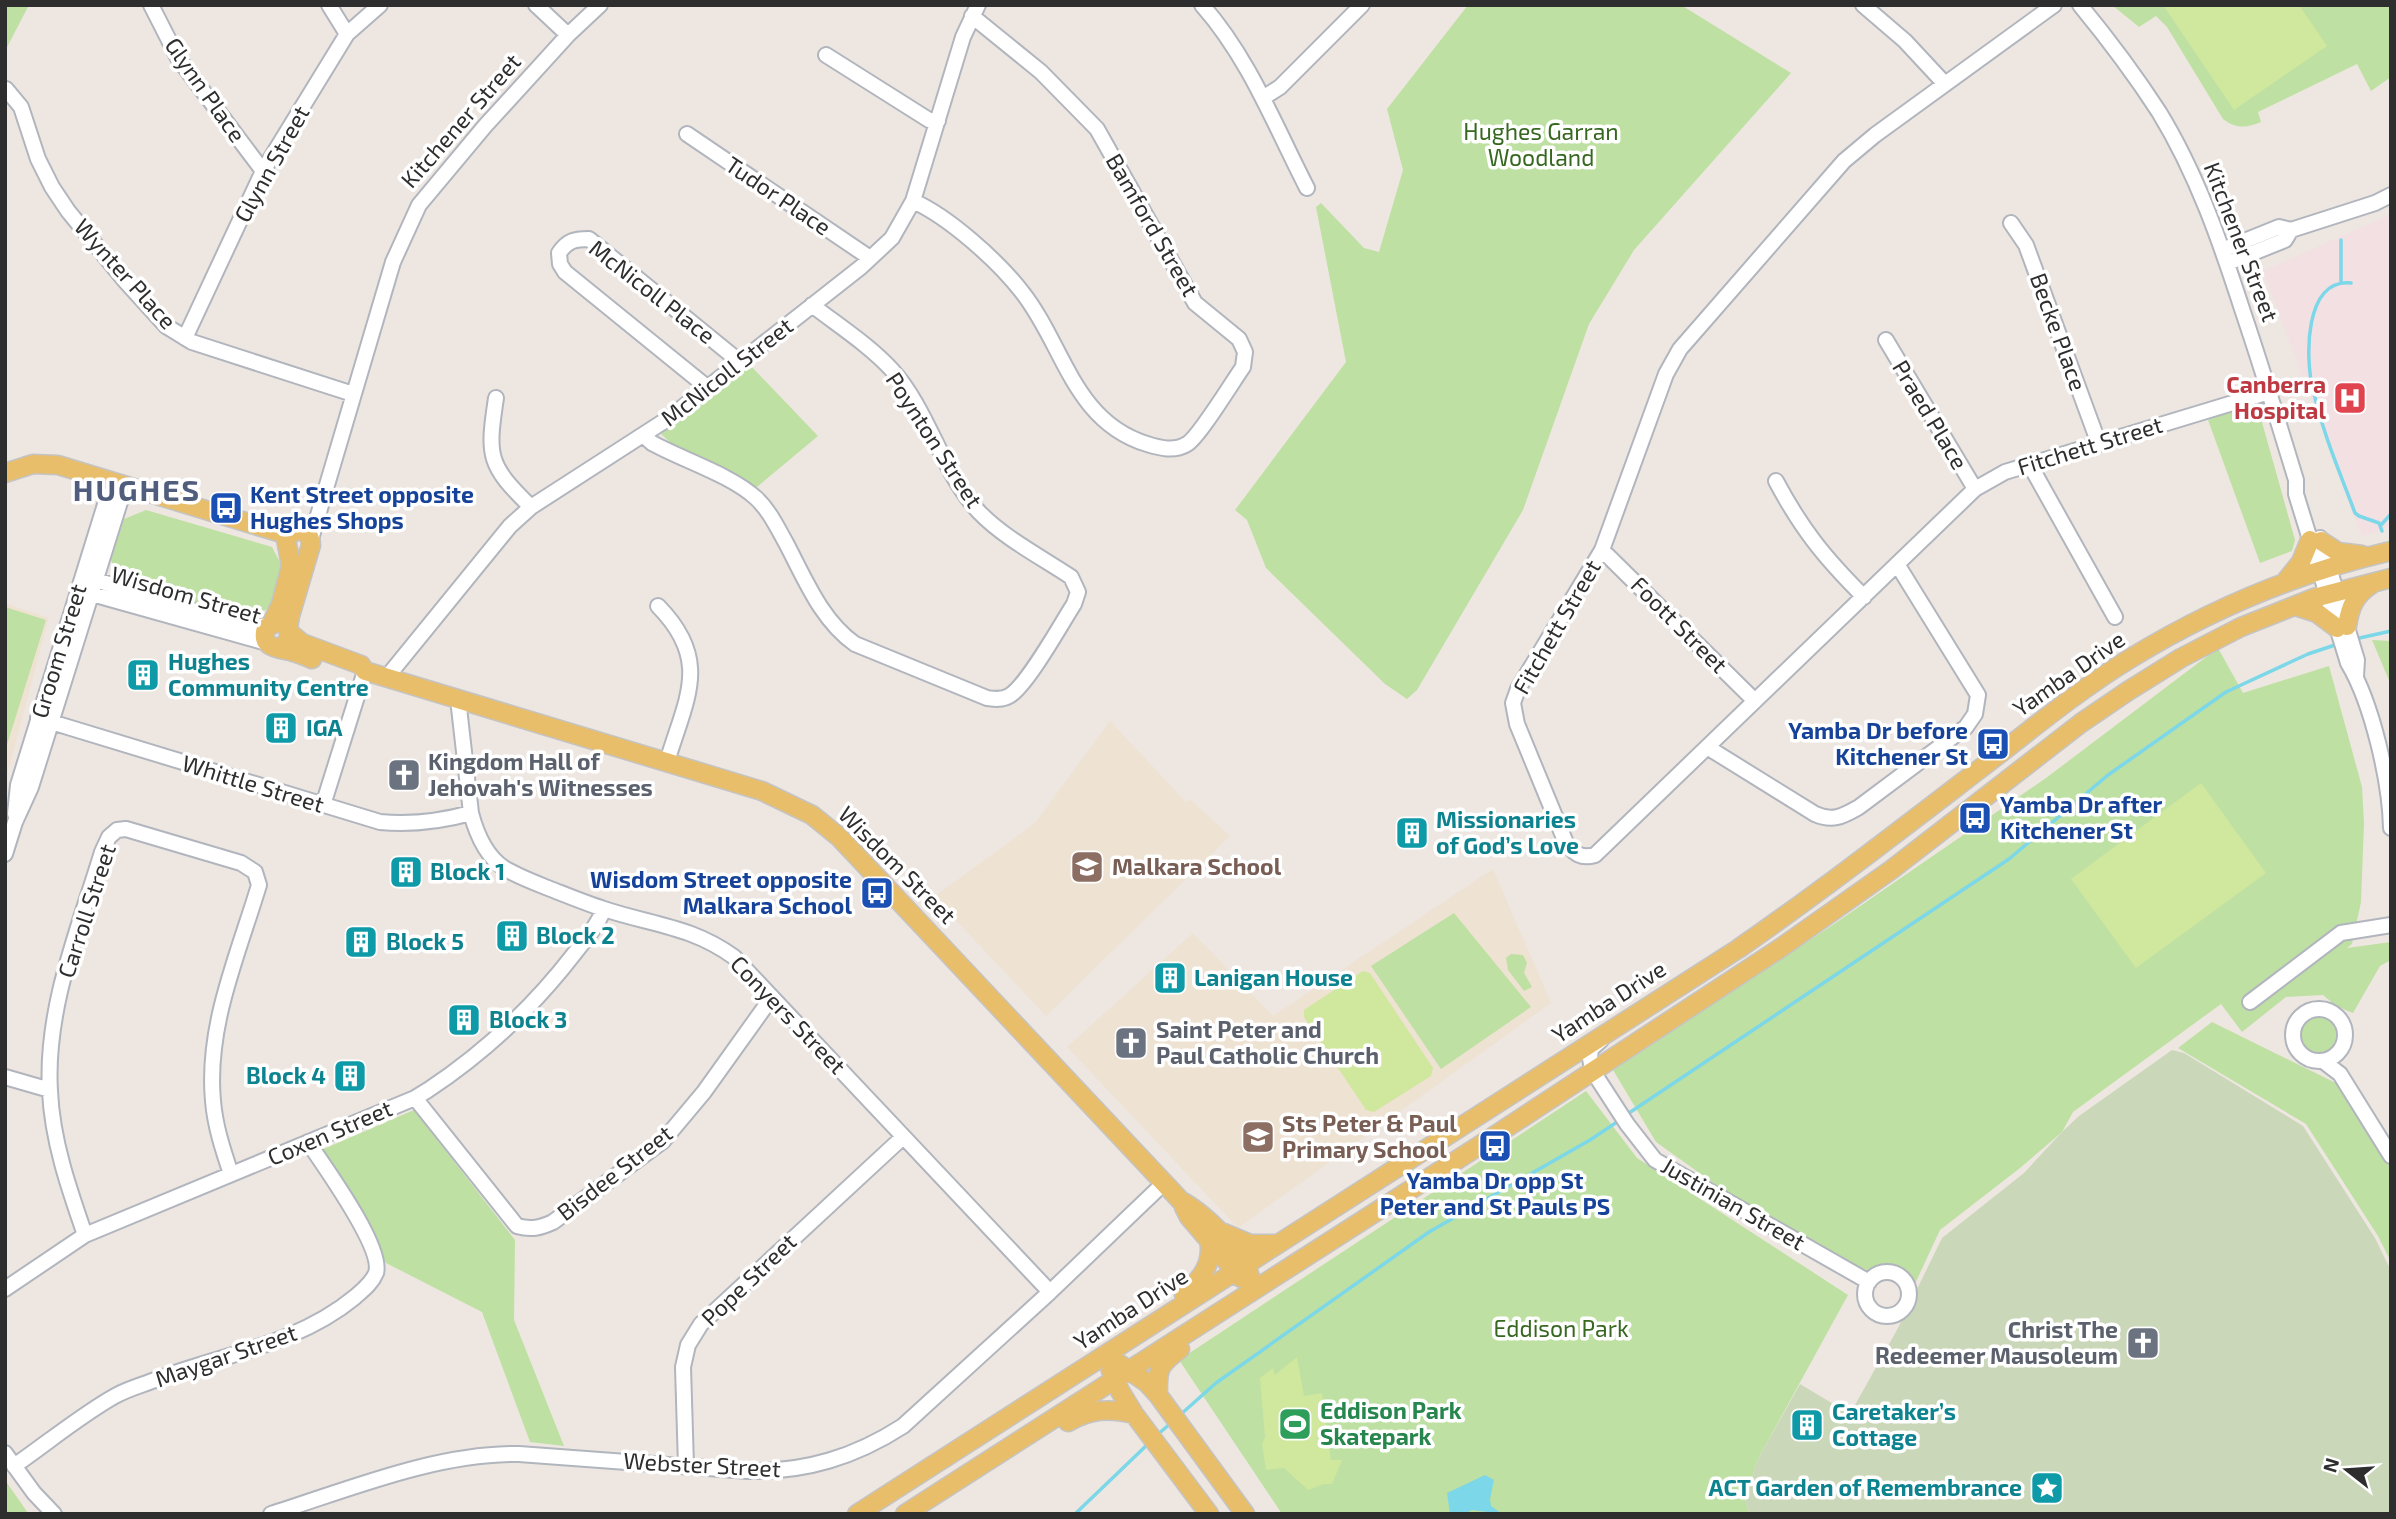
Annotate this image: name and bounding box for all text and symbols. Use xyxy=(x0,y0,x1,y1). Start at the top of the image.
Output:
street label: Glynn Place xyxy=(160,32,252,147)
street label: Kitchener Street xyxy=(394,47,526,193)
street label: Glynn Street xyxy=(228,100,315,227)
park label: Hughes Garran Woodland xyxy=(1463,117,1619,171)
street label: Bamford Street xyxy=(1101,148,1205,301)
street label: Tudor Place xyxy=(721,150,837,241)
street label: Kitchener Street xyxy=(2199,158,2285,326)
street label: Wynter Place xyxy=(69,212,183,334)
street label: McNicoll Place xyxy=(584,233,721,349)
street label: Becke Place xyxy=(2025,269,2093,394)
street label: McNicoll Street xyxy=(655,311,798,431)
street label: Praed Place xyxy=(1887,355,1974,474)
street label: Poynton Street xyxy=(881,366,989,513)
place label: Canberra Hospital xyxy=(2226,370,2326,424)
hospital icon: Canberra Hospital xyxy=(2331,379,2369,417)
street label: Fitchett Street xyxy=(2014,410,2166,480)
district label: HUGHES xyxy=(73,471,201,507)
place label: Kent Street opposite Hughes Shops xyxy=(250,480,474,534)
bus stop icon: Kent Street opposite Hughes Shops xyxy=(207,489,245,527)
street label: Fitchett Street xyxy=(1506,554,1606,699)
street label: Wisdom Street xyxy=(108,559,265,629)
street label: Foott Street xyxy=(1626,570,1734,678)
street label: Groom Street xyxy=(24,580,92,721)
street label: Yamba Drive xyxy=(2007,624,2130,722)
place label: Hughes Community Centre xyxy=(168,647,369,701)
building icon: Hughes Community Centre xyxy=(124,656,162,694)
building icon: IGA xyxy=(262,709,300,747)
place label: IGA xyxy=(306,713,343,741)
place label: Yamba Dr before Kitchener St xyxy=(1788,716,1968,770)
bus stop icon: Yamba Dr before Kitchener St xyxy=(1974,725,2012,763)
place label: Kingdom Hall of Jehovah's Witnesses xyxy=(428,747,653,801)
street label: Whittle Street xyxy=(179,748,328,818)
church icon: Kingdom Hall of Jehovah's Witnesses xyxy=(385,756,423,794)
place label: Yamba Dr after Kitchener St xyxy=(2000,790,2163,844)
bus stop icon: Yamba Dr after Kitchener St xyxy=(1956,799,1994,837)
street label: Wisdom Street xyxy=(833,800,962,929)
place label: Missionaries of God’s Love xyxy=(1436,805,1579,859)
building icon: Missionaries of God’s Love xyxy=(1393,814,1431,852)
street label: Carroll Street xyxy=(51,840,121,981)
school or university icon: Malkara School xyxy=(1068,848,1106,886)
place label: Malkara School xyxy=(1112,852,1282,880)
building icon: Block 1 xyxy=(387,853,425,891)
place label: Block 1 xyxy=(430,857,505,885)
place label: Wisdom Street opposite Malkara School xyxy=(590,865,852,919)
bus stop icon: Wisdom Street opposite Malkara School xyxy=(858,874,896,912)
building icon: Block 2 xyxy=(493,917,531,955)
place label: Block 2 xyxy=(536,921,615,949)
building icon: Block 5 xyxy=(342,923,380,961)
place label: Block 5 xyxy=(386,927,464,955)
street label: Conyers Street xyxy=(725,949,852,1080)
street label: Yamba Drive xyxy=(1546,954,1671,1048)
building icon: Lanigan House xyxy=(1151,959,1189,997)
place label: Lanigan House xyxy=(1194,963,1353,991)
building icon: Block 3 xyxy=(445,1001,483,1039)
place label: Block 3 xyxy=(489,1005,567,1033)
place label: Saint Peter and Paul Catholic Church xyxy=(1156,1015,1379,1069)
church icon: Saint Peter and Paul Catholic Church xyxy=(1112,1024,1150,1062)
building icon: Block 4 xyxy=(331,1057,369,1095)
place label: Block 4 xyxy=(246,1061,326,1089)
street label: Coxen Street xyxy=(263,1093,396,1171)
place label: Sts Peter & Paul Primary School xyxy=(1282,1109,1457,1163)
street label: Bisdee Street xyxy=(551,1118,678,1226)
school or university icon: Sts Peter & Paul Primary School xyxy=(1239,1118,1277,1156)
bus stop icon: Yamba Dr opp St Peter and St Pauls PS xyxy=(1476,1127,1514,1165)
street label: Justinian Street xyxy=(1657,1151,1810,1256)
place label: Yamba Dr opp St Peter and St Pauls PS xyxy=(1380,1166,1610,1220)
street label: Pope Street xyxy=(695,1227,802,1331)
street label: Yamba Drive xyxy=(1068,1261,1193,1355)
park label: Eddison Park xyxy=(1493,1314,1629,1342)
place label: Christ The Redeemer Mausoleum xyxy=(1875,1315,2118,1369)
street label: Maygar Street xyxy=(151,1318,300,1392)
church icon: Christ The Redeemer Mausoleum xyxy=(2124,1324,2162,1362)
place label: Eddison Park Skatepark xyxy=(1320,1396,1462,1450)
place label: Caretaker’s Cottage xyxy=(1832,1397,1956,1451)
sports icon: Eddison Park Skatepark xyxy=(1276,1405,1314,1443)
building icon: Caretaker’s Cottage xyxy=(1788,1406,1826,1444)
north arrow xyxy=(2312,1435,2382,1505)
street label: Webster Street xyxy=(623,1446,782,1482)
text: N xyxy=(2317,1455,2343,1475)
place icon: ACT Garden of Remembrance xyxy=(2028,1469,2066,1507)
place label: ACT Garden of Remembrance xyxy=(1709,1473,2022,1501)

